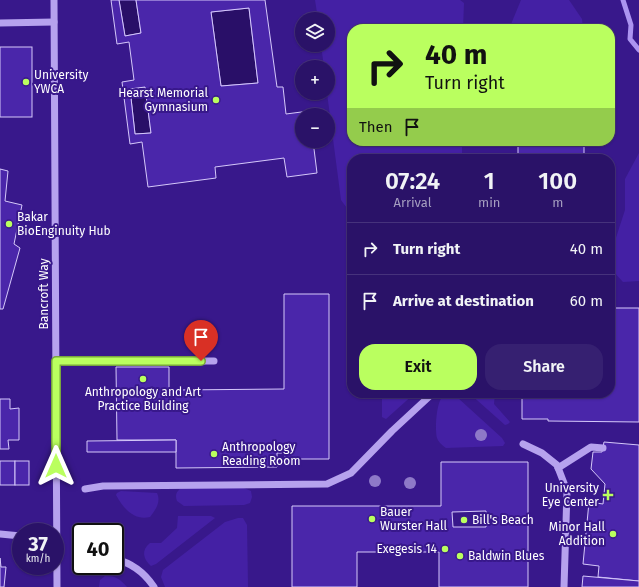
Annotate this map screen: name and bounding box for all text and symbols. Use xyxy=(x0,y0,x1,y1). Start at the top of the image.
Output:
map controls xyxy=(295,12,335,148)
button: layers xyxy=(295,12,335,52)
text: 40 m xyxy=(425,38,488,71)
icon: right xyxy=(359,40,411,92)
button: + xyxy=(295,60,335,100)
place label: University YWCA xyxy=(34,68,88,96)
text: Turn right xyxy=(425,72,505,94)
marker: University YWCA xyxy=(21,77,31,87)
place label: Hearst Memorial Gymnasium xyxy=(118,86,208,114)
marker: Hearst Memorial Gymnasium xyxy=(211,95,221,105)
button: − xyxy=(295,108,335,148)
icon: arrive xyxy=(401,116,423,138)
text: Then xyxy=(359,118,393,136)
text: 07:24 xyxy=(385,167,440,195)
text: 1 xyxy=(484,167,495,195)
text: 100 xyxy=(538,167,577,195)
text: Arrival xyxy=(393,195,432,210)
text: min xyxy=(478,195,500,210)
text: m xyxy=(552,195,563,210)
place label: Bakar BioEnginuity Hub xyxy=(17,210,111,238)
marker: Bakar BioEnginuity Hub xyxy=(4,219,14,229)
icon: right xyxy=(359,238,381,260)
text: Turn right xyxy=(393,240,460,258)
text: 40 m xyxy=(570,240,603,258)
street label: Bancroft Way xyxy=(37,258,51,330)
icon: arrive xyxy=(359,290,381,312)
text: Arrive at destination xyxy=(393,292,534,310)
text: 60 m xyxy=(570,292,603,310)
pin xyxy=(184,320,218,361)
icon: arrive xyxy=(190,326,212,348)
button: Exit xyxy=(359,344,477,390)
button: Share xyxy=(485,344,603,390)
marker: Anthropology and Art Practice Building xyxy=(138,374,148,384)
place label: Anthropology and Art Practice Building xyxy=(85,385,202,413)
place label: Anthropology Reading Room xyxy=(222,440,300,468)
position arrow xyxy=(35,445,77,487)
marker: Anthropology Reading Room xyxy=(209,449,219,459)
place label: University Eye Center xyxy=(542,481,599,509)
marker: University Eye Center xyxy=(602,489,614,501)
place label: Bauer Wurster Hall xyxy=(380,505,447,533)
place label: Bill's Beach xyxy=(472,513,534,527)
marker: Bauer Wurster Hall xyxy=(367,514,377,524)
marker: Bill's Beach xyxy=(459,515,469,525)
place label: Minor Hall Addition xyxy=(549,520,605,548)
speed limit sign: 40 xyxy=(72,523,124,575)
marker: Minor Hall Addition xyxy=(608,529,618,539)
text: 37 xyxy=(28,532,48,556)
place label: Exegesis 14 xyxy=(376,542,438,556)
marker: Exegesis 14 xyxy=(440,544,450,554)
place label: Baldwin Blues xyxy=(468,549,545,563)
marker: Baldwin Blues xyxy=(455,551,465,561)
text: km/h xyxy=(26,553,50,565)

